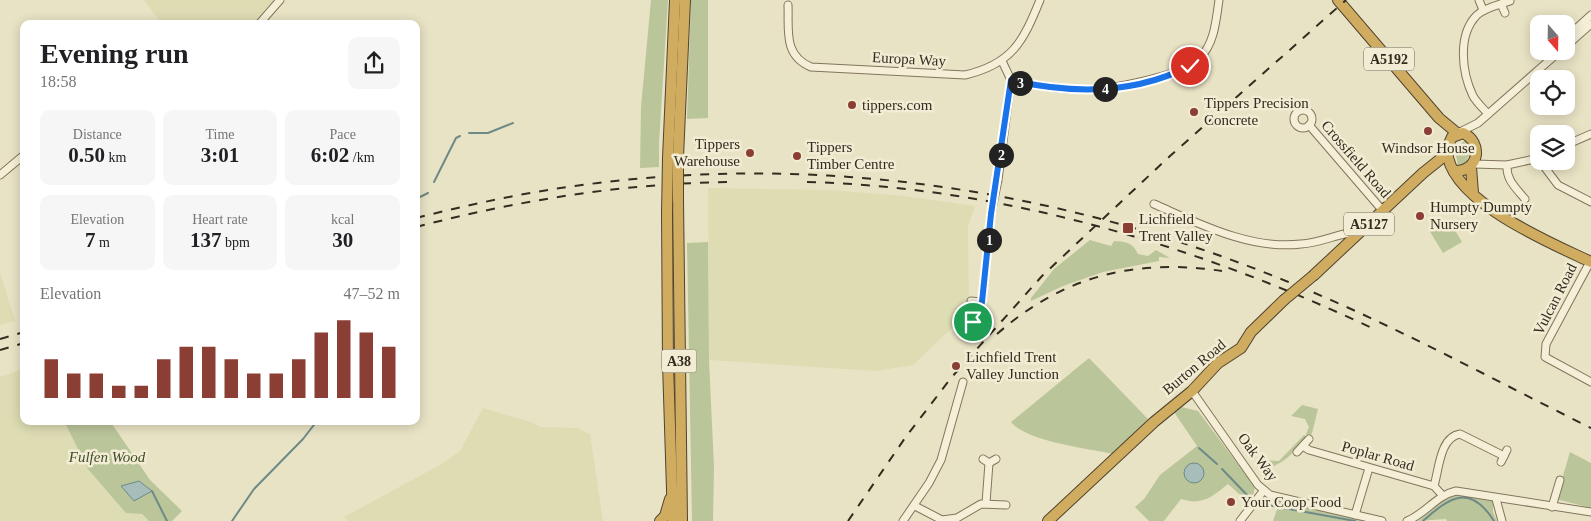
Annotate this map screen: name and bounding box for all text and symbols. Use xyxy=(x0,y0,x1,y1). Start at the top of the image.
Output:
north arrow xyxy=(1530,15,1575,60)
map controls xyxy=(1530,15,1575,170)
button: share xyxy=(348,37,400,89)
text: Evening run xyxy=(40,38,189,69)
pin xyxy=(1169,45,1211,87)
road number: A5192 xyxy=(1364,48,1414,70)
street label: Europa Way xyxy=(872,49,947,69)
icon: check xyxy=(1176,52,1204,80)
pin: 3 xyxy=(1008,70,1032,96)
button: locate xyxy=(1530,70,1575,115)
text: 18:58 xyxy=(40,73,76,90)
text: 3 xyxy=(1017,76,1024,91)
pin: 4 xyxy=(1092,76,1118,102)
text: 4 xyxy=(1102,82,1109,97)
place label: Tippers Precision Concrete xyxy=(1204,95,1309,128)
place label: tippers.com xyxy=(862,97,933,113)
marker: tippers.com xyxy=(846,99,858,111)
marker: Tippers Precision Concrete xyxy=(1188,106,1200,118)
street label: Crossfield Road xyxy=(1318,117,1394,201)
marker: Windsor House xyxy=(1422,125,1434,137)
button: layers xyxy=(1530,125,1575,170)
text: Distance xyxy=(73,127,122,142)
text: Time xyxy=(205,127,235,142)
text: Pace xyxy=(329,127,356,142)
place label: Tippers Warehouse xyxy=(674,136,740,169)
place label: Tippers Timber Centre xyxy=(807,139,895,172)
place label: Windsor House xyxy=(1381,140,1475,156)
pin: 2 xyxy=(988,142,1014,168)
text: 0.50 xyxy=(68,143,105,167)
text: 3:01 xyxy=(201,143,239,167)
text: 6:02 xyxy=(311,143,349,167)
marker: Tippers Warehouse xyxy=(744,147,756,159)
text: 2 xyxy=(998,148,1005,163)
text: km xyxy=(105,150,126,165)
text: /km xyxy=(349,150,375,165)
marker: Tippers Timber Centre xyxy=(791,150,803,162)
place label: Humpty Dumpty Nursery xyxy=(1430,199,1533,232)
marker: Humpty Dumpty Nursery xyxy=(1414,210,1426,222)
place label: Lichfield Trent Valley xyxy=(1139,211,1213,244)
text: Elevation xyxy=(71,212,124,227)
text: Heart rate xyxy=(192,212,248,227)
text: kcal xyxy=(331,212,354,227)
road number: A5127 xyxy=(1344,212,1394,235)
marker: Lichfield Trent Valley xyxy=(1121,221,1135,235)
text: 7 xyxy=(85,228,95,252)
text: 137 xyxy=(190,228,222,252)
text: 30 xyxy=(332,228,353,252)
pin: 1 xyxy=(976,228,1002,252)
text: 1 xyxy=(986,233,993,248)
text: m xyxy=(95,235,110,250)
text: bpm xyxy=(222,235,250,250)
street label: Vulcan Road xyxy=(1530,260,1580,337)
text: Elevation xyxy=(40,285,101,302)
text: 47–52 m xyxy=(344,285,400,302)
pin xyxy=(952,301,994,343)
icon: arrive xyxy=(959,308,987,336)
street label: Burton Road xyxy=(1159,336,1229,398)
place label: Lichfield Trent Valley Junction xyxy=(966,349,1059,382)
road number: A38 xyxy=(662,350,696,372)
marker: Lichfield Trent Valley Junction xyxy=(950,360,962,372)
street label: Oak Way xyxy=(1235,430,1281,484)
street label: Poplar Road xyxy=(1340,438,1417,474)
park label: Fulfen Wood xyxy=(68,449,146,465)
place label: Your Coop Food xyxy=(1241,494,1342,510)
marker: Your Coop Food xyxy=(1225,496,1237,508)

